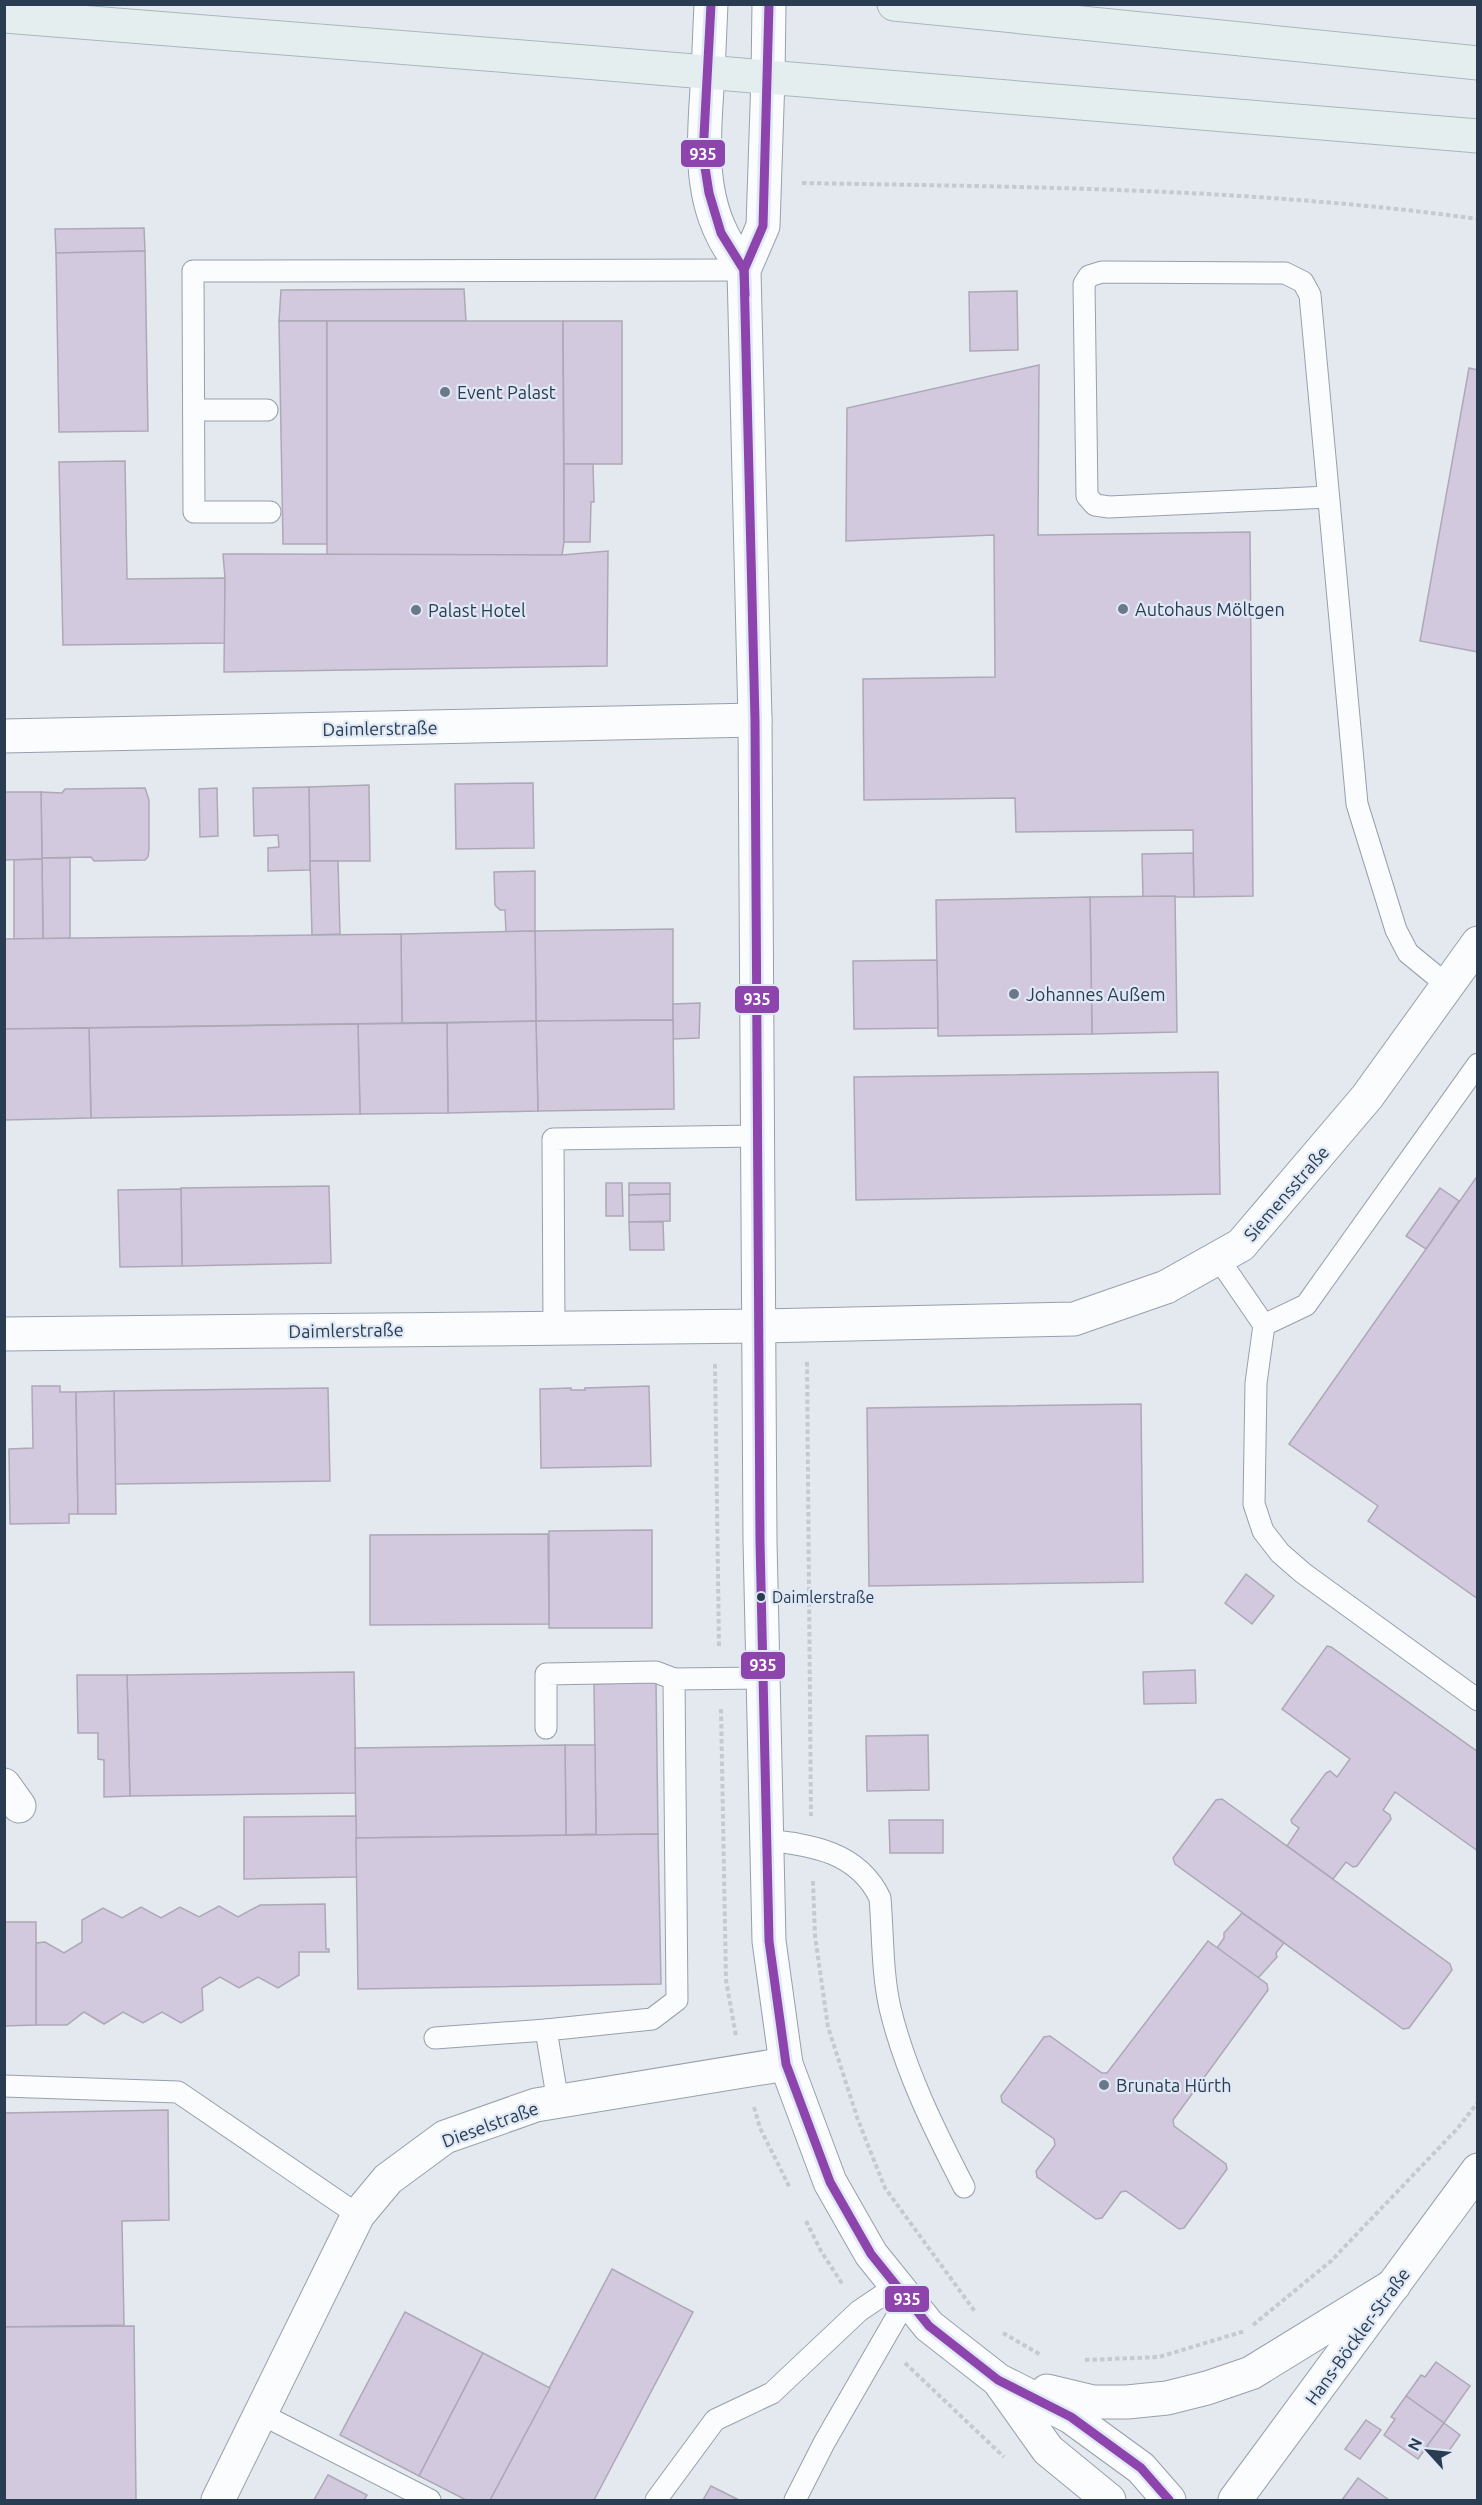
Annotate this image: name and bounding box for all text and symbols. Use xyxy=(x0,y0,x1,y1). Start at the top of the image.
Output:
line badge: 935 xyxy=(680,139,726,168)
text: 935 xyxy=(689,145,717,163)
place label: Event Palast xyxy=(457,382,556,402)
marker: Event Palast xyxy=(438,385,452,399)
place label: Autohaus Möltgen xyxy=(1135,599,1285,619)
place label: Palast Hotel xyxy=(428,600,526,620)
marker: Autohaus Möltgen xyxy=(1116,602,1130,616)
marker: Palast Hotel xyxy=(409,603,423,617)
street label: Daimlerstraße xyxy=(322,717,438,739)
place label: Johannes Außem xyxy=(1026,984,1166,1004)
line badge: 935 xyxy=(734,985,780,1014)
marker: Johannes Außem xyxy=(1007,987,1021,1001)
text: 935 xyxy=(743,990,771,1008)
street label: Siemensstraße xyxy=(1239,1142,1333,1244)
street label: Daimlerstraße xyxy=(288,1319,404,1341)
place label: Daimlerstraße xyxy=(772,1588,874,1606)
marker: Daimlerstraße xyxy=(755,1591,767,1603)
line badge: 935 xyxy=(740,1651,786,1680)
text: 935 xyxy=(749,1656,777,1674)
place label: Brunata Hürth xyxy=(1116,2075,1231,2095)
marker: Brunata Hürth xyxy=(1097,2078,1111,2092)
street label: Dieselstraße xyxy=(439,2097,541,2151)
street label: Hans-Böckler-Straße xyxy=(1301,2264,1413,2408)
line badge: 935 xyxy=(884,2285,930,2313)
text: 935 xyxy=(893,2290,921,2308)
north arrow xyxy=(1398,2421,1458,2481)
text: N xyxy=(1404,2435,1425,2454)

